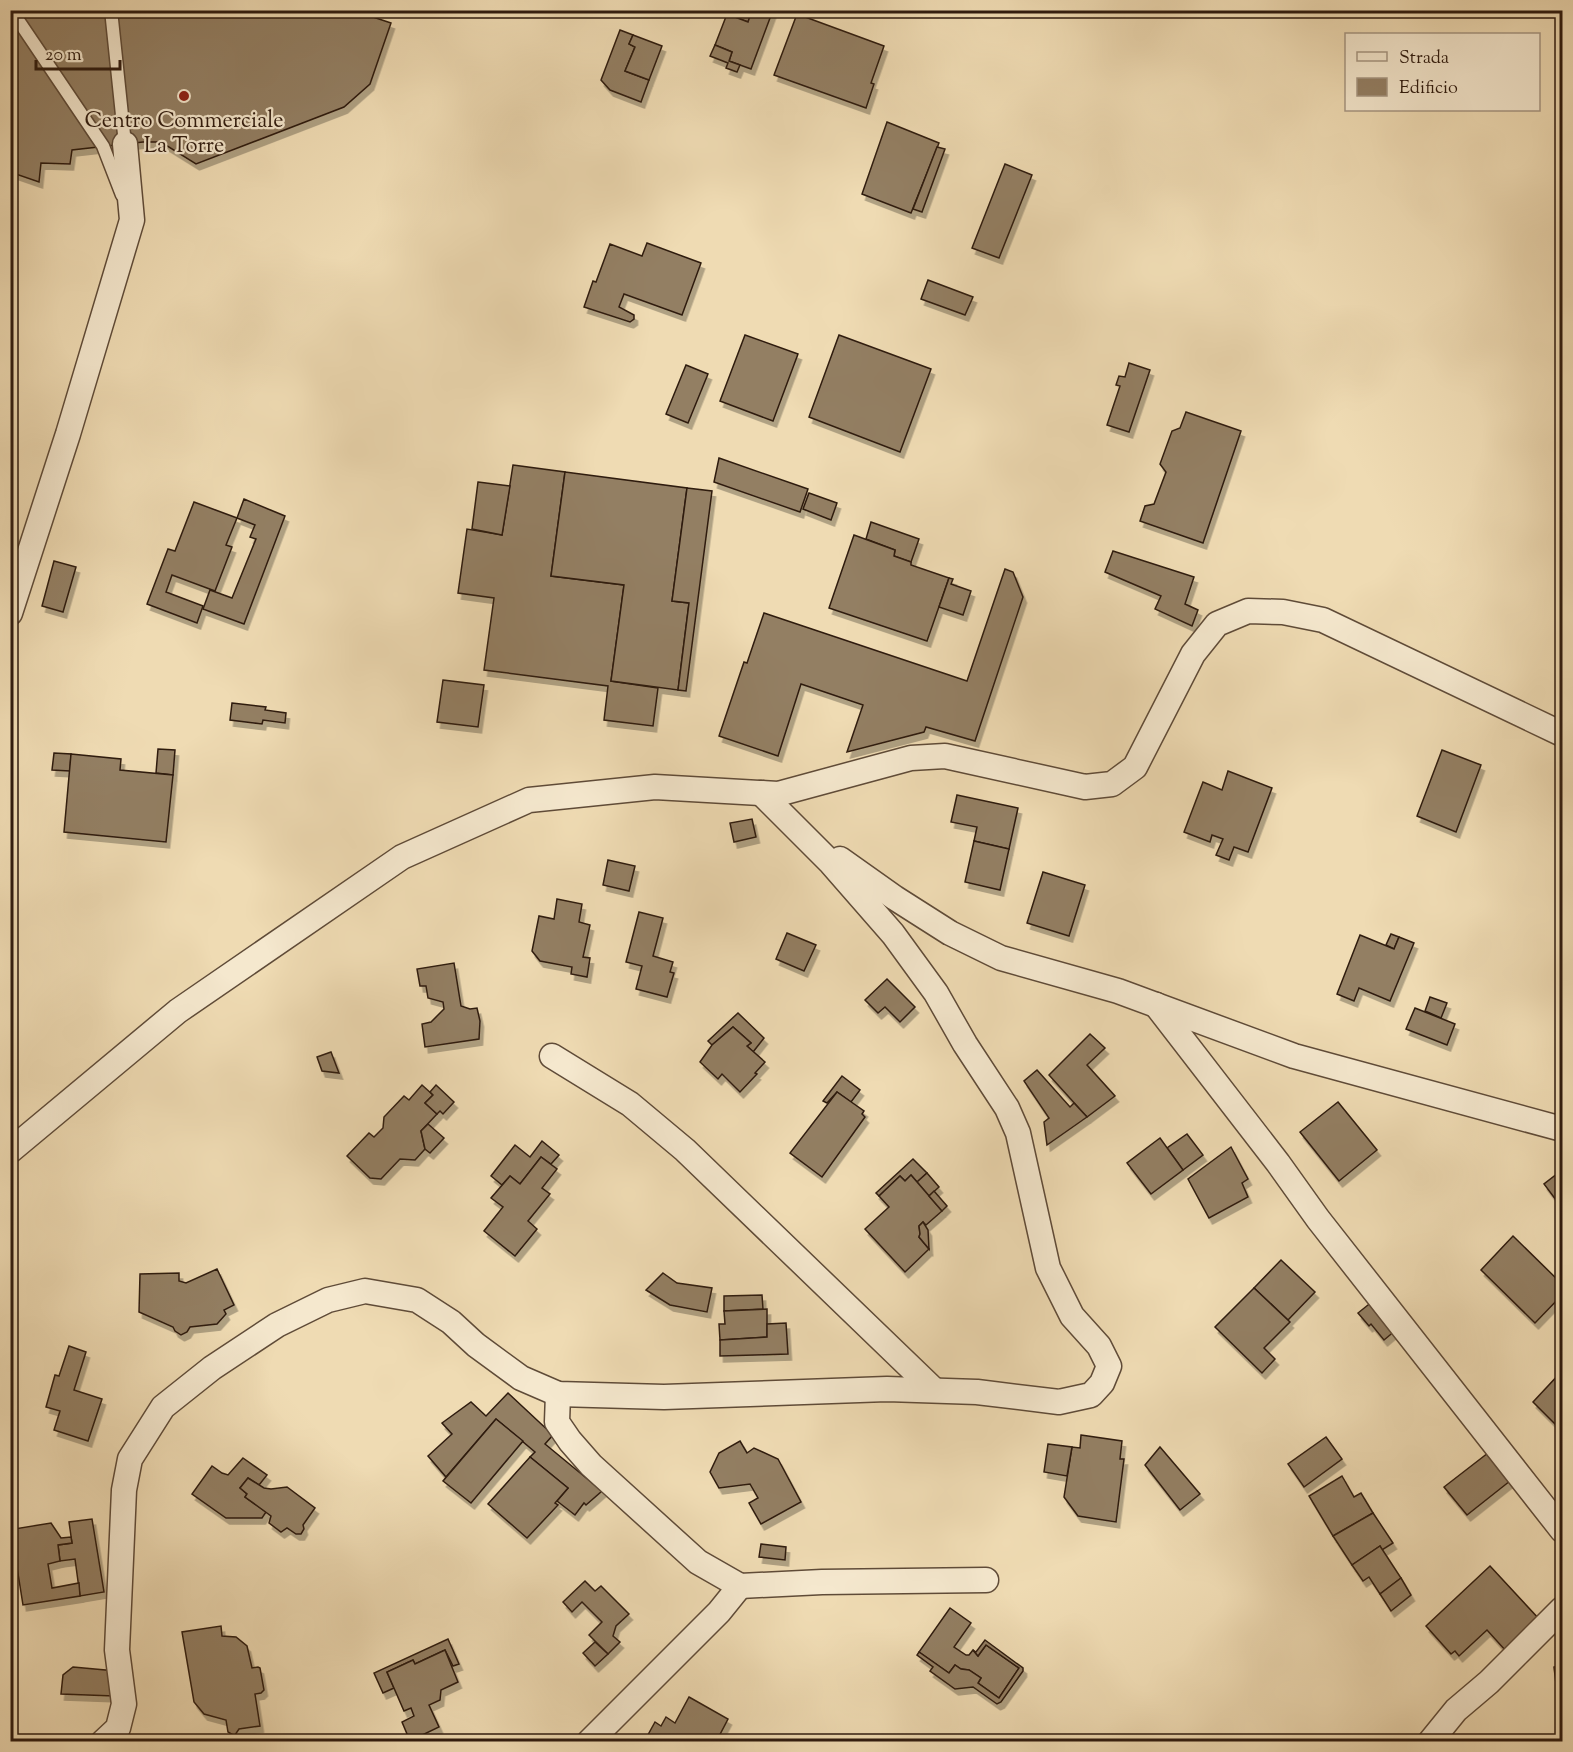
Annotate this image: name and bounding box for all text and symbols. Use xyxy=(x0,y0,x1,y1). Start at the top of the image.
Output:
scale bar xyxy=(36,33,120,71)
legend xyxy=(1345,33,1540,111)
text: 20 m xyxy=(45,43,82,69)
text: Strada xyxy=(1399,46,1449,72)
text: Edificio xyxy=(1399,76,1458,102)
marker: Centro Commerciale La Torre xyxy=(177,89,191,103)
place label: Centro Commerciale La Torre xyxy=(85,106,283,163)

